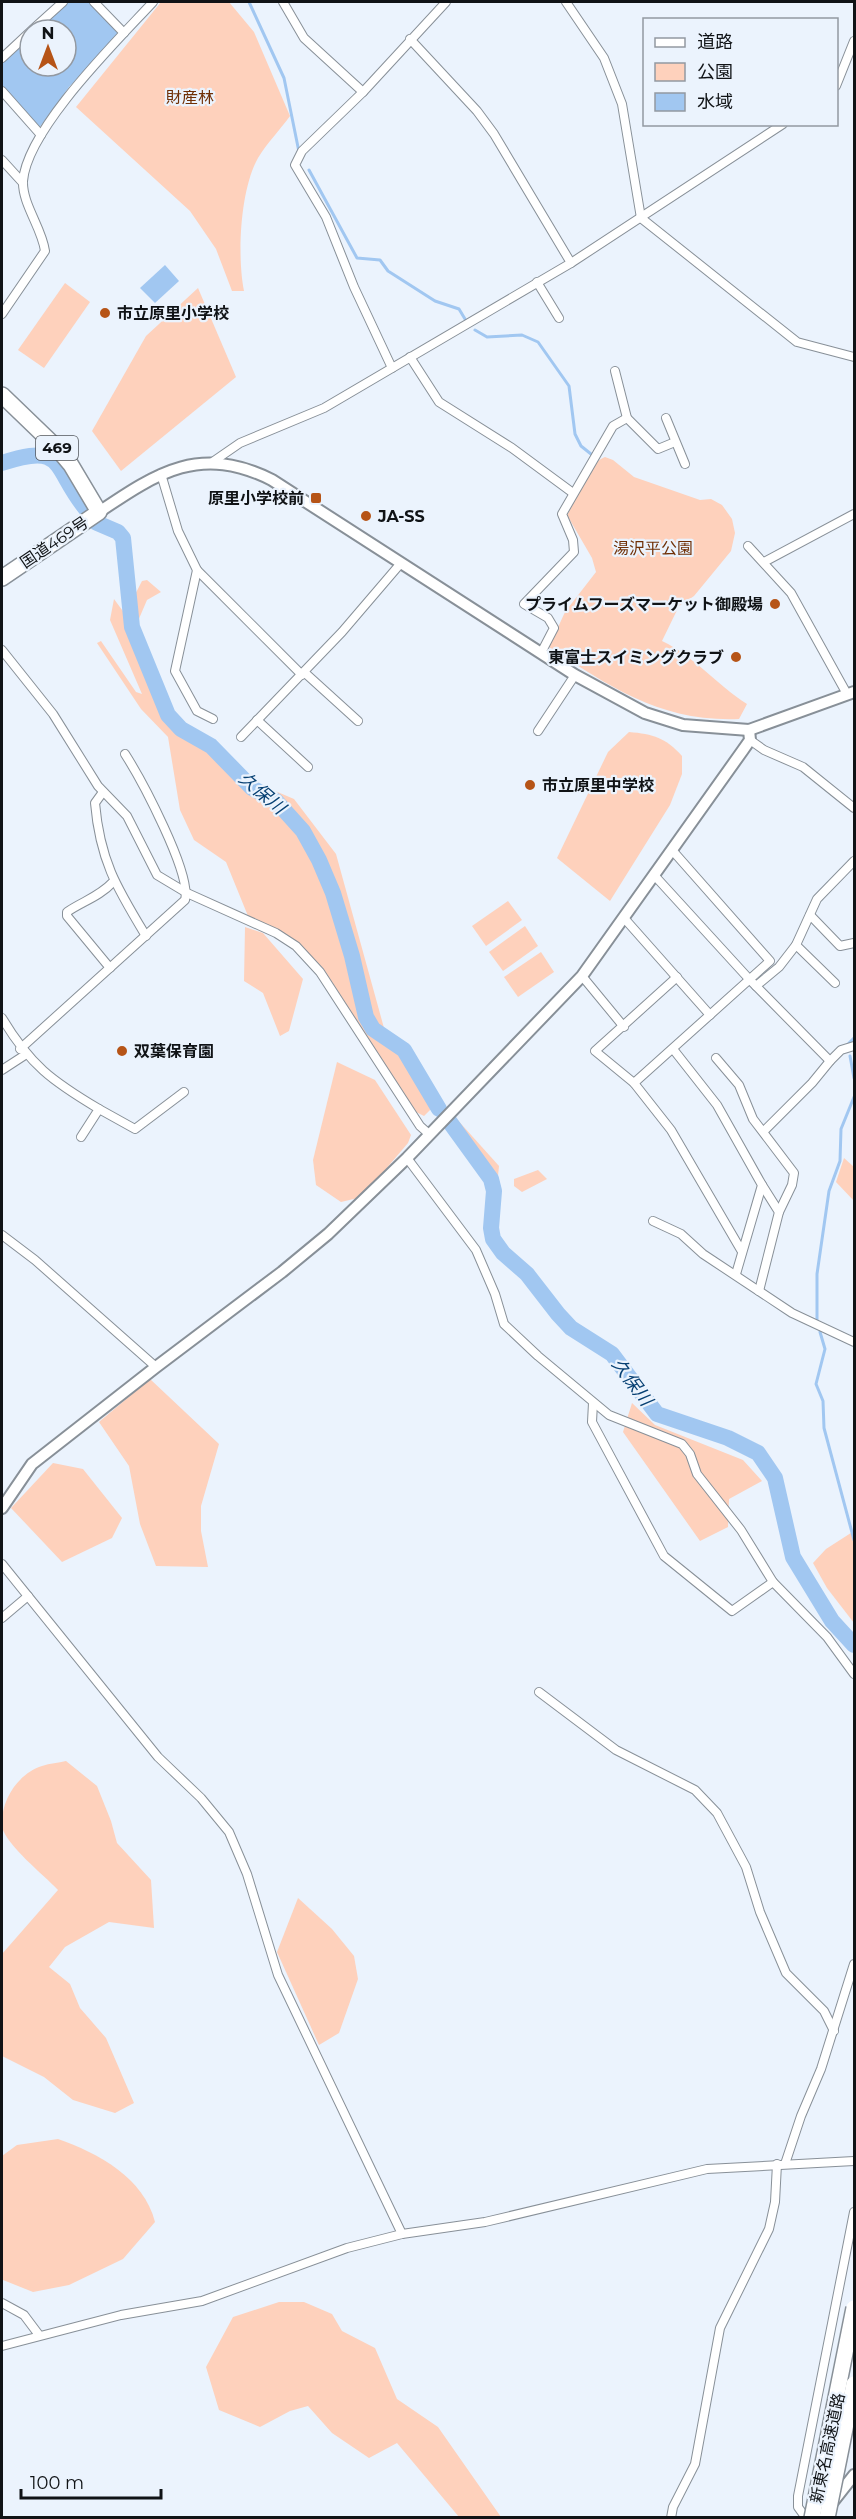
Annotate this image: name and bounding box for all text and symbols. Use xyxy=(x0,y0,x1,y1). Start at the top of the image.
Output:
north arrow xyxy=(18,18,78,78)
legend xyxy=(643,18,838,126)
text: N xyxy=(42,24,54,43)
text: 道路 xyxy=(697,31,733,53)
text: 公園 xyxy=(697,61,733,83)
park label: 財産林 xyxy=(166,88,214,107)
text: 水域 xyxy=(697,91,733,113)
place label: 市立原里小学校 xyxy=(117,304,229,323)
marker: 市立原里小学校 xyxy=(98,306,112,320)
road number: 469 xyxy=(36,436,78,460)
place label: 原里小学校前 xyxy=(208,489,304,508)
marker: 原里小学校前 xyxy=(309,491,323,505)
place label: JA-SS xyxy=(377,507,425,526)
marker: JA-SS xyxy=(359,509,373,523)
street label: 国道469号 xyxy=(17,513,92,572)
park label: 湯沢平公園 xyxy=(613,539,693,558)
place label: プライムフーズマーケット御殿場 xyxy=(525,595,763,614)
marker: プライムフーズマーケット御殿場 xyxy=(768,597,782,611)
place label: 東富士スイミングクラブ xyxy=(548,648,724,667)
marker: 東富士スイミングクラブ xyxy=(729,650,743,664)
water label: 久保川 xyxy=(234,767,291,820)
place label: 市立原里中学校 xyxy=(542,776,654,795)
marker: 市立原里中学校 xyxy=(523,778,537,792)
place label: 双葉保育園 xyxy=(134,1042,214,1061)
marker: 双葉保育園 xyxy=(115,1044,129,1058)
water label: 久保川 xyxy=(607,1354,658,1412)
street label: 新東名高速道路 xyxy=(807,2391,848,2505)
scale bar xyxy=(21,2462,160,2500)
text: 100 m xyxy=(30,2472,84,2494)

